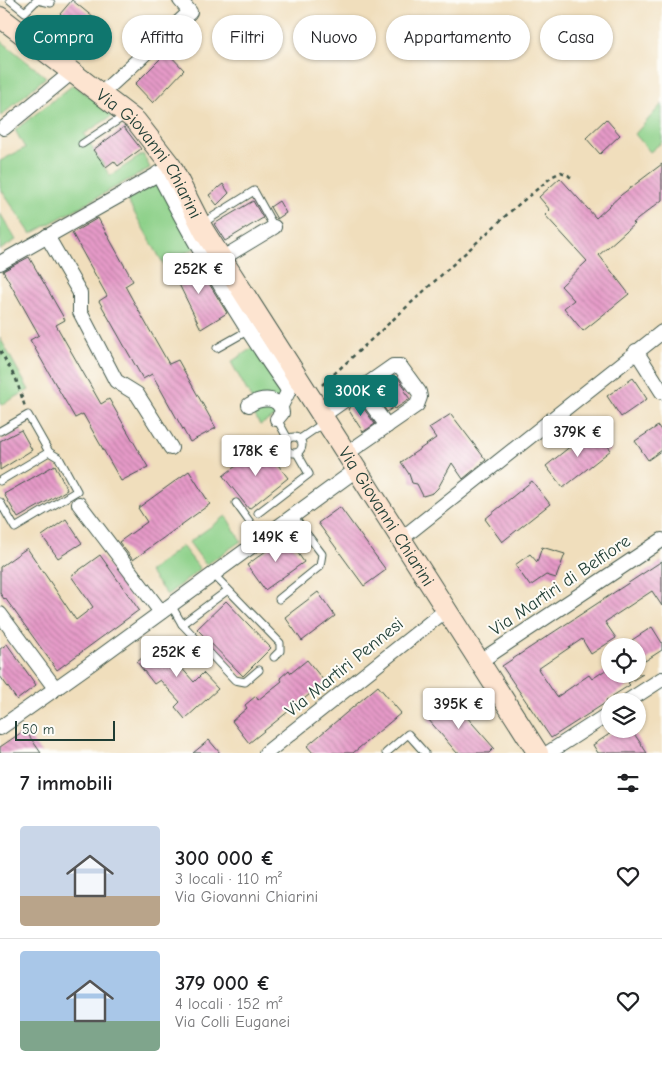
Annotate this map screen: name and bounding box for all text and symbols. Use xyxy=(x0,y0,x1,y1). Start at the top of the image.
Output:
chip: Compra xyxy=(15,15,112,60)
chip: Affitta xyxy=(122,15,202,60)
chip: Filtri xyxy=(212,15,283,60)
chip: Nuovo xyxy=(293,15,376,60)
chip: Appartamento xyxy=(386,15,530,60)
chip: Casa xyxy=(540,15,613,60)
street label: Via Giovanni Chiarini xyxy=(92,85,206,222)
pin: 252K € xyxy=(158,252,240,295)
text: 252K € xyxy=(174,260,224,278)
pin: 300K € xyxy=(320,374,402,417)
text: 300K € xyxy=(335,382,387,400)
pin: 379K € xyxy=(537,416,619,458)
text: 379K € xyxy=(554,423,602,441)
pin: 178K € xyxy=(215,434,297,477)
text: 178K € xyxy=(233,442,279,460)
street label: Via Giovanni Chiarini xyxy=(334,443,439,590)
pin: 149K € xyxy=(235,520,317,563)
text: 149K € xyxy=(252,528,300,546)
street label: Via Martiri di Belfiore xyxy=(486,531,635,640)
street label: Via Martiri Pennesi xyxy=(281,613,408,721)
pin: 252K € xyxy=(136,636,218,678)
map controls xyxy=(601,638,646,738)
button: locate xyxy=(601,638,646,683)
text: 252K € xyxy=(152,643,202,661)
pin: 395K € xyxy=(418,688,500,730)
button: layers xyxy=(601,693,646,738)
text: 395K € xyxy=(434,695,484,713)
scale bar xyxy=(15,718,115,741)
text: 50 m xyxy=(22,721,54,738)
icon: filters xyxy=(614,769,642,797)
text: 7 immobili xyxy=(20,771,113,795)
icon: home xyxy=(60,846,120,906)
text: 300 000 € xyxy=(175,846,275,870)
icon: heart xyxy=(614,862,642,890)
text: 3 locali · 110 m² xyxy=(175,870,282,888)
text: Via Giovanni Chiarini xyxy=(175,888,318,906)
icon: home xyxy=(60,971,120,1031)
text: 379 000 € xyxy=(175,971,271,995)
icon: heart xyxy=(614,987,642,1015)
text: 4 locali · 152 m² xyxy=(175,995,283,1013)
text: Via Colli Euganei xyxy=(175,1013,290,1031)

